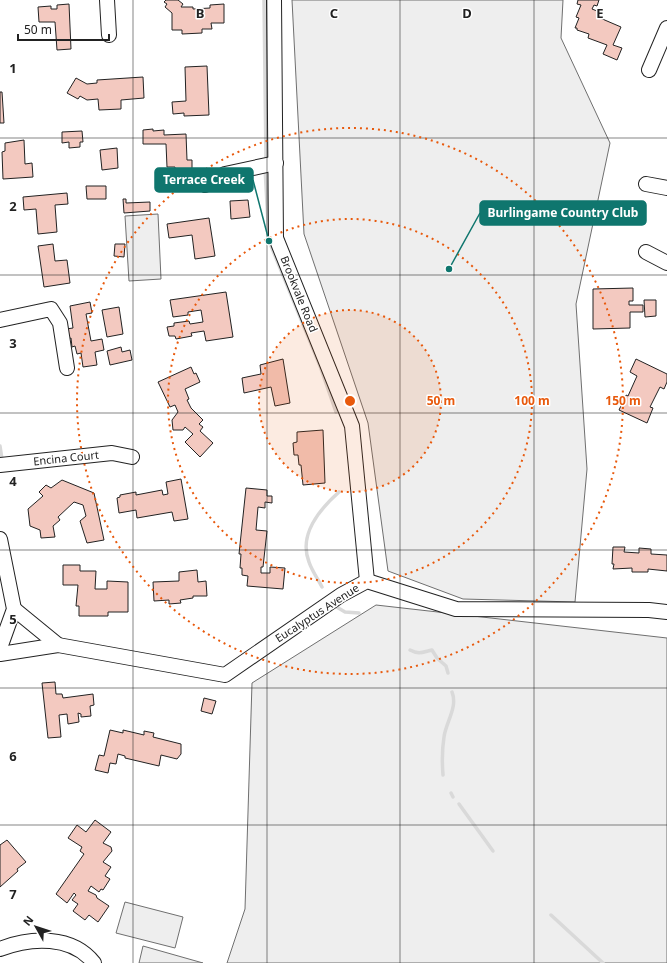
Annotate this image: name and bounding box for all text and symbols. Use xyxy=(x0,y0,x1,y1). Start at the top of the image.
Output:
text: B xyxy=(196,4,204,22)
text: C xyxy=(330,4,338,22)
text: D xyxy=(462,4,472,22)
text: E xyxy=(596,4,604,22)
scale bar xyxy=(18,16,109,42)
text: 50 m xyxy=(24,21,52,38)
text: 1 xyxy=(9,59,17,77)
callout: Terrace Creek xyxy=(155,168,253,192)
text: Terrace Creek xyxy=(163,171,246,188)
text: 2 xyxy=(9,197,17,215)
callout: Burlingame Country Club xyxy=(480,201,646,225)
text: Burlingame Country Club xyxy=(488,204,639,221)
street label: Brookvale Road xyxy=(277,254,322,334)
text: 3 xyxy=(9,334,17,352)
text: 50 m xyxy=(427,392,455,409)
text: 100 m xyxy=(514,392,550,409)
text: 150 m xyxy=(605,392,641,409)
centre of rings xyxy=(343,394,357,408)
street label: Encina Court xyxy=(32,447,99,468)
text: 4 xyxy=(9,472,17,490)
street label: Eucalyptus Avenue xyxy=(272,580,362,645)
text: 5 xyxy=(9,610,17,628)
text: 6 xyxy=(9,747,17,765)
text: 7 xyxy=(9,885,17,903)
north arrow xyxy=(16,907,56,947)
text: N xyxy=(19,912,36,929)

